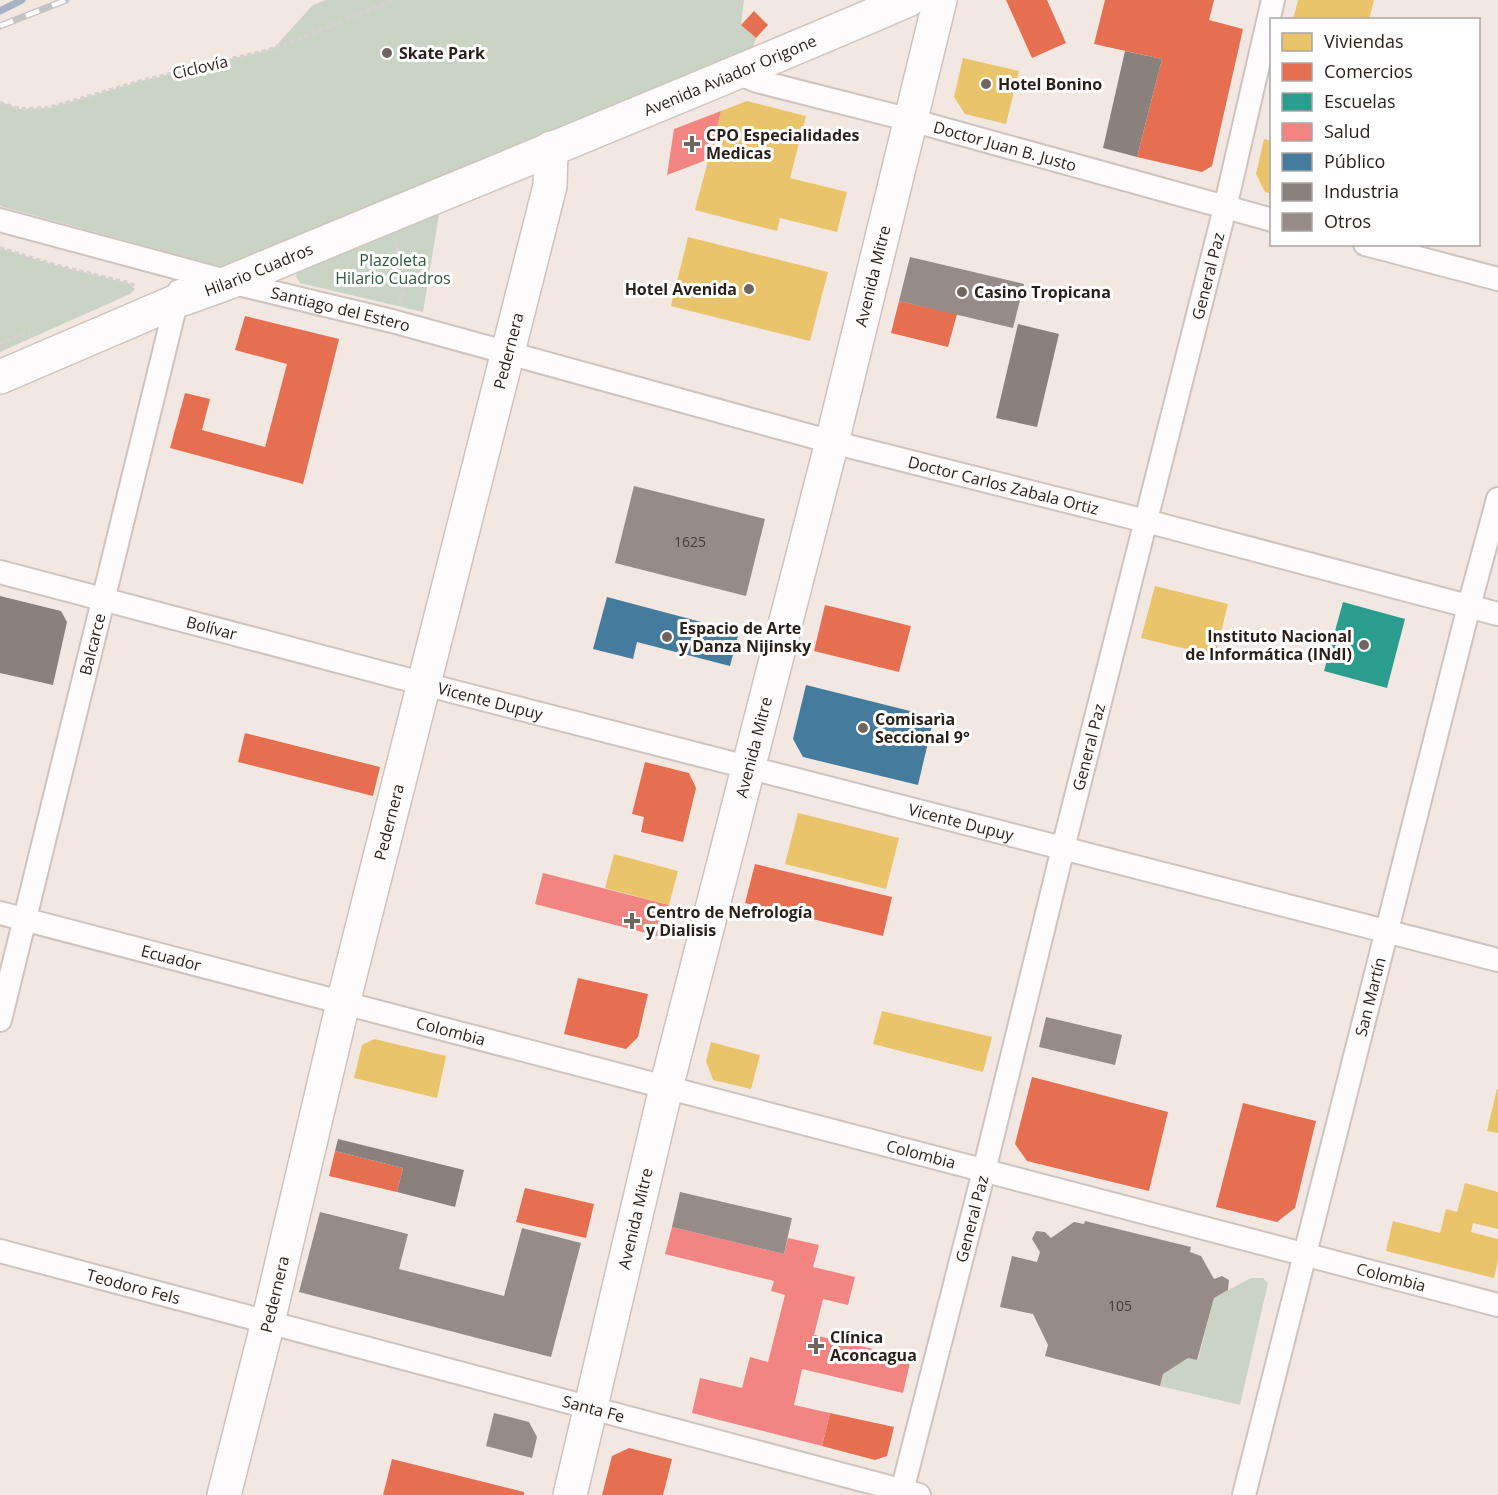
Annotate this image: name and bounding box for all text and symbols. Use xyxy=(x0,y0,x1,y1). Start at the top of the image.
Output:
legend xyxy=(1270,18,1480,246)
street label: Avenida Aviador Origone xyxy=(640,29,820,121)
text: Viviendas xyxy=(1324,29,1404,53)
place label: Skate Park xyxy=(399,42,485,64)
marker: Skate Park xyxy=(380,46,394,60)
street label: Ciclovía xyxy=(170,50,230,84)
text: Comercios xyxy=(1324,59,1413,83)
place label: Hotel Bonino xyxy=(998,73,1102,95)
marker: Hotel Bonino xyxy=(979,77,993,91)
text: Escuelas xyxy=(1324,89,1395,113)
street label: Doctor Juan B. Justo xyxy=(931,116,1079,176)
text: Salud xyxy=(1324,119,1370,143)
place label: CPO Especialidades Medicas xyxy=(706,124,860,164)
marker: CPO Especialidades Medicas xyxy=(683,135,701,153)
text: Público xyxy=(1324,149,1385,173)
text: Industria xyxy=(1324,179,1399,203)
text: Otros xyxy=(1324,209,1371,233)
street label: Avenida Mitre xyxy=(850,223,896,329)
street label: General Paz xyxy=(1186,230,1229,322)
street label: Hilario Cuadros xyxy=(201,238,316,301)
park label: Plazoleta Hilario Cuadros xyxy=(335,249,451,289)
place label: Hotel Avenida xyxy=(625,278,737,300)
street label: Santiago del Estero xyxy=(269,281,413,337)
place label: Casino Tropicana xyxy=(974,281,1111,303)
marker: Hotel Avenida xyxy=(742,282,756,296)
marker: Casino Tropicana xyxy=(955,285,969,299)
street label: Pedernera xyxy=(488,310,529,391)
street label: Doctor Carlos Zabala Ortiz xyxy=(906,451,1101,520)
house number: 1625 xyxy=(674,532,706,551)
street label: Balcarce xyxy=(74,611,110,677)
street label: Bolívar xyxy=(184,611,240,645)
place label: Espacio de Arte y Danza Nijinsky xyxy=(679,617,812,657)
place label: Instituto Nacional de Informática (INdI) xyxy=(1185,625,1352,665)
marker: Espacio de Arte y Danza Nijinsky xyxy=(660,630,674,644)
marker: Instituto Nacional de Informática (INdI) xyxy=(1357,638,1371,652)
street label: Vicente Dupuy xyxy=(435,677,546,725)
street label: Avenida Mitre xyxy=(730,694,777,800)
street label: General Paz xyxy=(1067,701,1110,793)
place label: Comisarìa Seccional 9° xyxy=(875,708,970,748)
marker: Comisarìa Seccional 9° xyxy=(856,721,870,735)
street label: Pedernera xyxy=(369,781,409,863)
street label: Vicente Dupuy xyxy=(906,798,1017,846)
place label: Centro de Nefrología y Dialisis xyxy=(646,901,812,941)
marker: Centro de Nefrología y Dialisis xyxy=(623,912,641,930)
street label: Ecuador xyxy=(139,939,204,976)
street label: San Martín xyxy=(1350,955,1391,1039)
street label: Colombia xyxy=(414,1011,488,1051)
street label: Colombia xyxy=(884,1134,958,1174)
street label: Avenida Mitre xyxy=(613,1166,658,1271)
street label: General Paz xyxy=(950,1173,993,1265)
street label: Pedernera xyxy=(255,1254,294,1335)
street label: Colombia xyxy=(1354,1257,1428,1297)
street label: Teodoro Fels xyxy=(84,1263,183,1309)
house number: 105 xyxy=(1108,1296,1132,1315)
place label: Clínica Aconcagua xyxy=(830,1326,917,1366)
marker: Clínica Aconcagua xyxy=(807,1337,825,1355)
street label: Santa Fe xyxy=(560,1390,627,1427)

